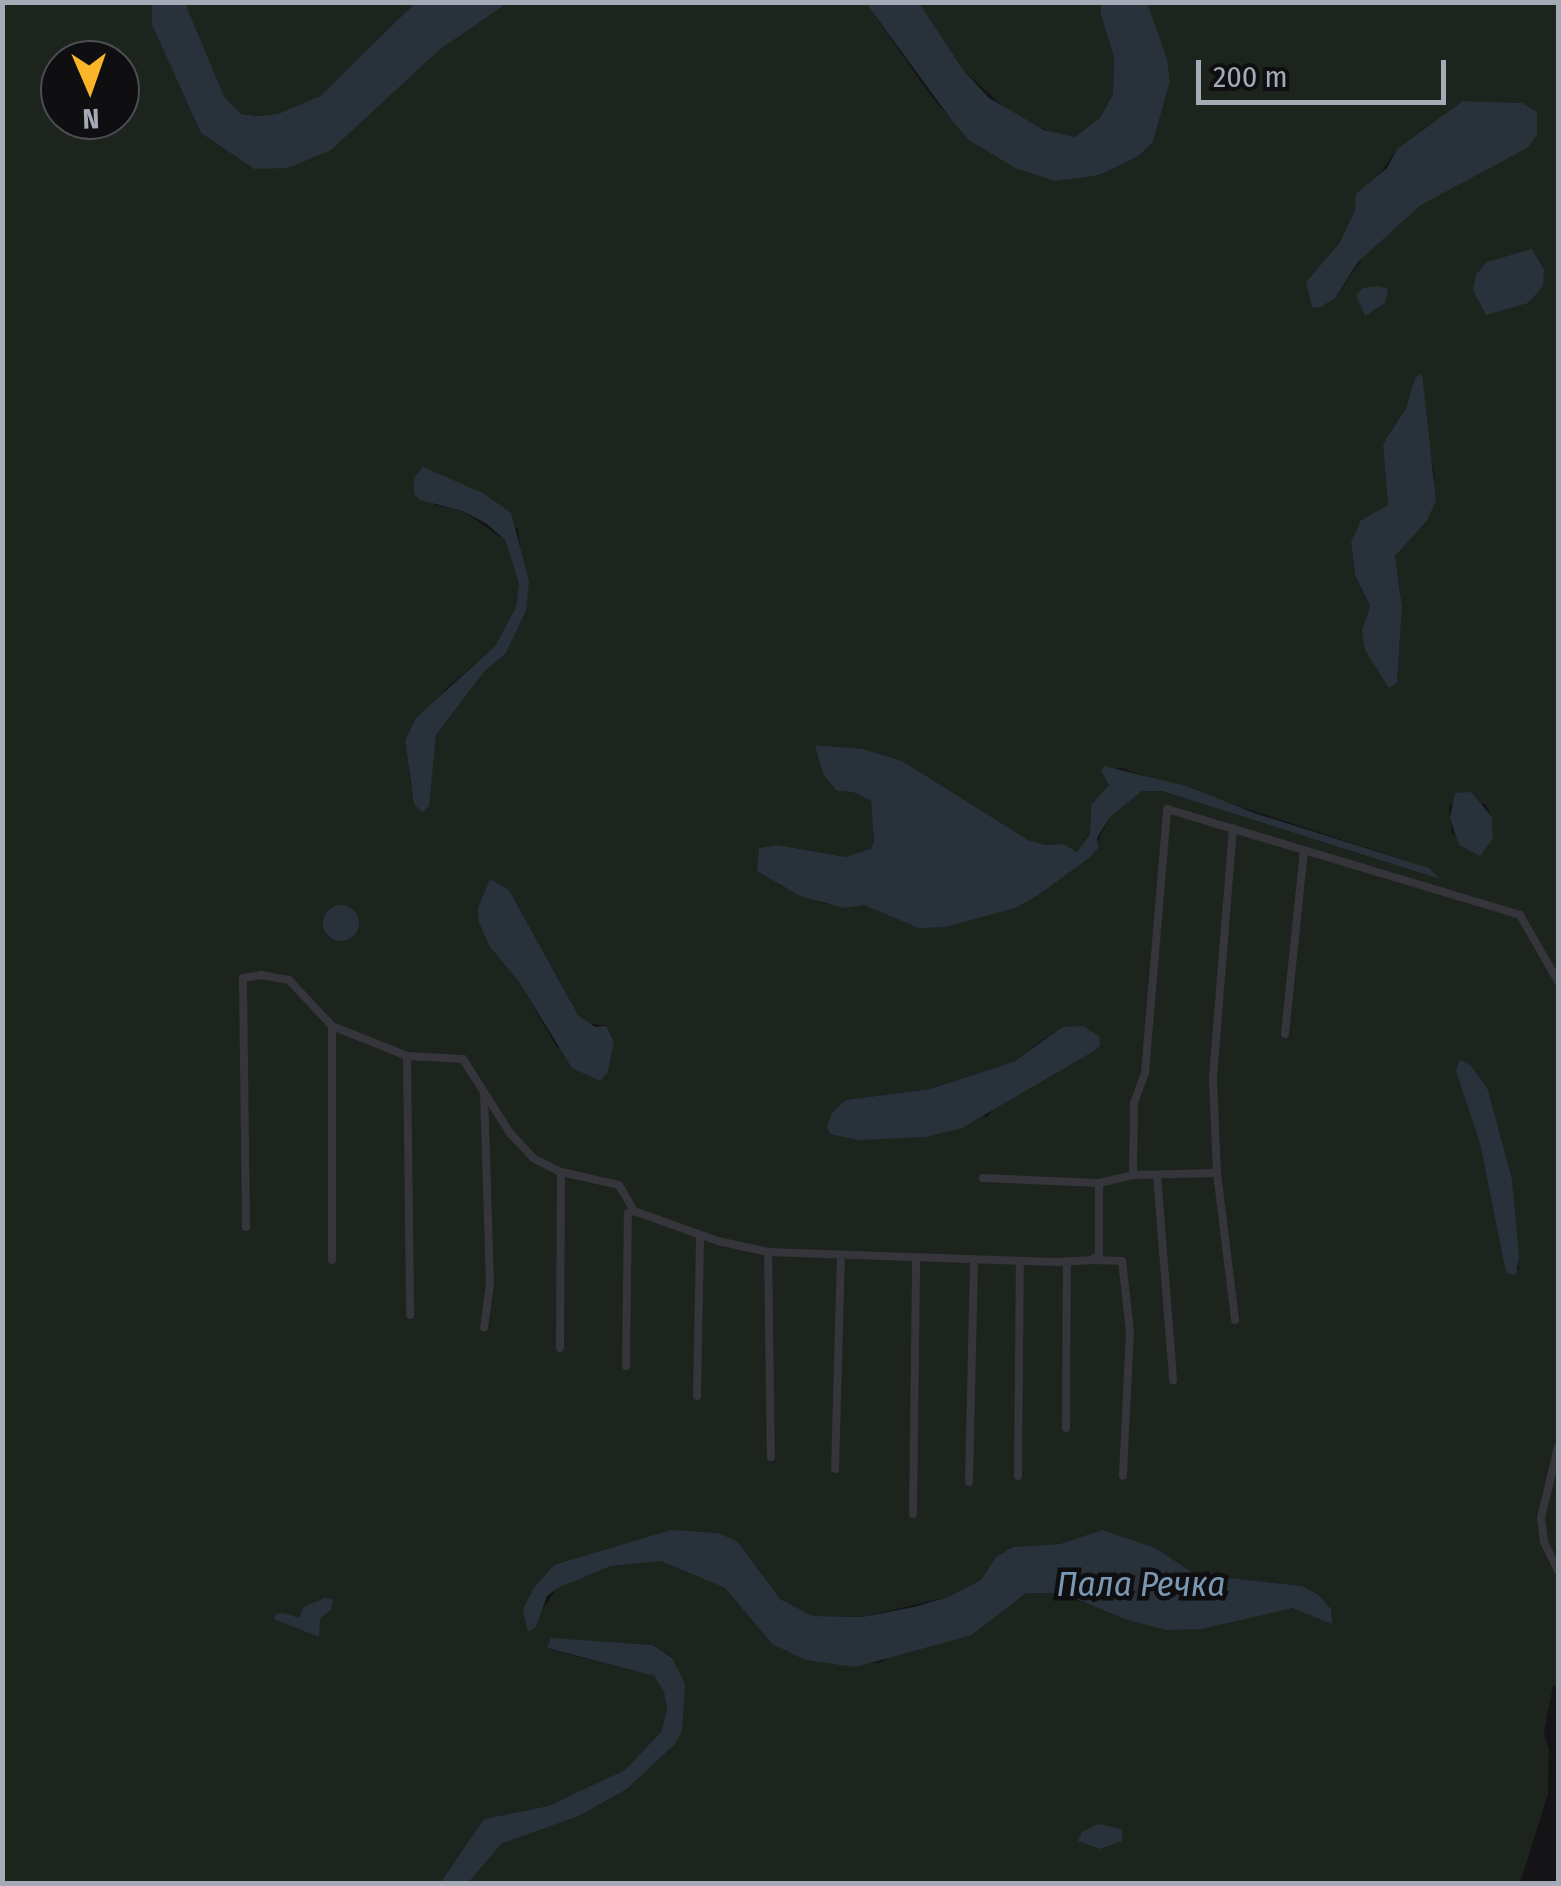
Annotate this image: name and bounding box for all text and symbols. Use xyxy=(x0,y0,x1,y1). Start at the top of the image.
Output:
north arrow xyxy=(40,40,140,140)
scale bar xyxy=(1201,40,1451,102)
text: 200 m xyxy=(1213,59,1288,95)
text: N xyxy=(82,102,100,135)
water label: Пала Речка xyxy=(1056,1563,1226,1605)

